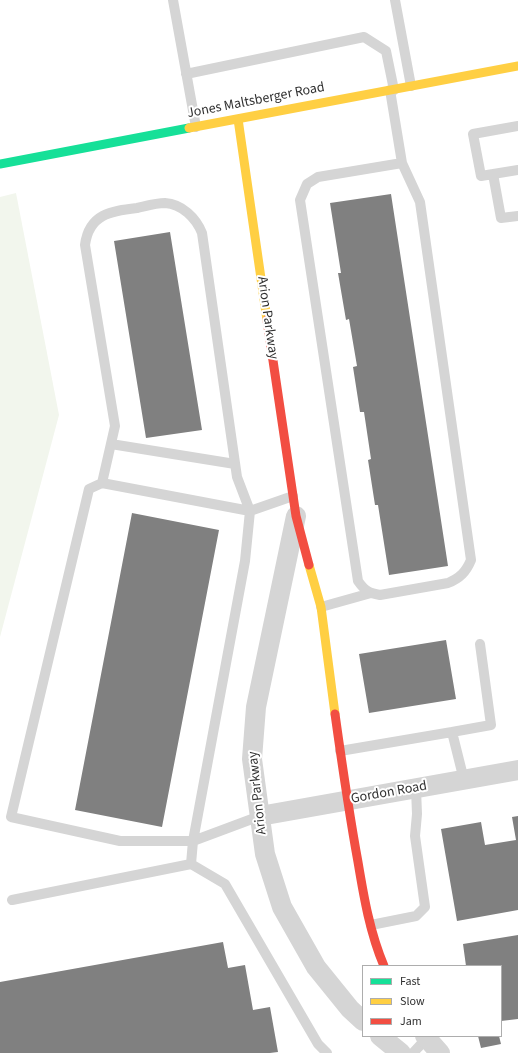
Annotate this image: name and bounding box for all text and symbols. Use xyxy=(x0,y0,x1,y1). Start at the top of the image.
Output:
street label: Jones Maltsberger Road xyxy=(186,79,326,123)
street label: Arion Parkway xyxy=(253,275,281,361)
street label: Arion Parkway xyxy=(245,751,271,835)
street label: Gordon Road xyxy=(350,778,428,808)
legend xyxy=(362,965,502,1037)
text: Fast xyxy=(400,973,420,990)
text: Slow xyxy=(400,993,425,1010)
text: Jam xyxy=(400,1013,422,1030)

